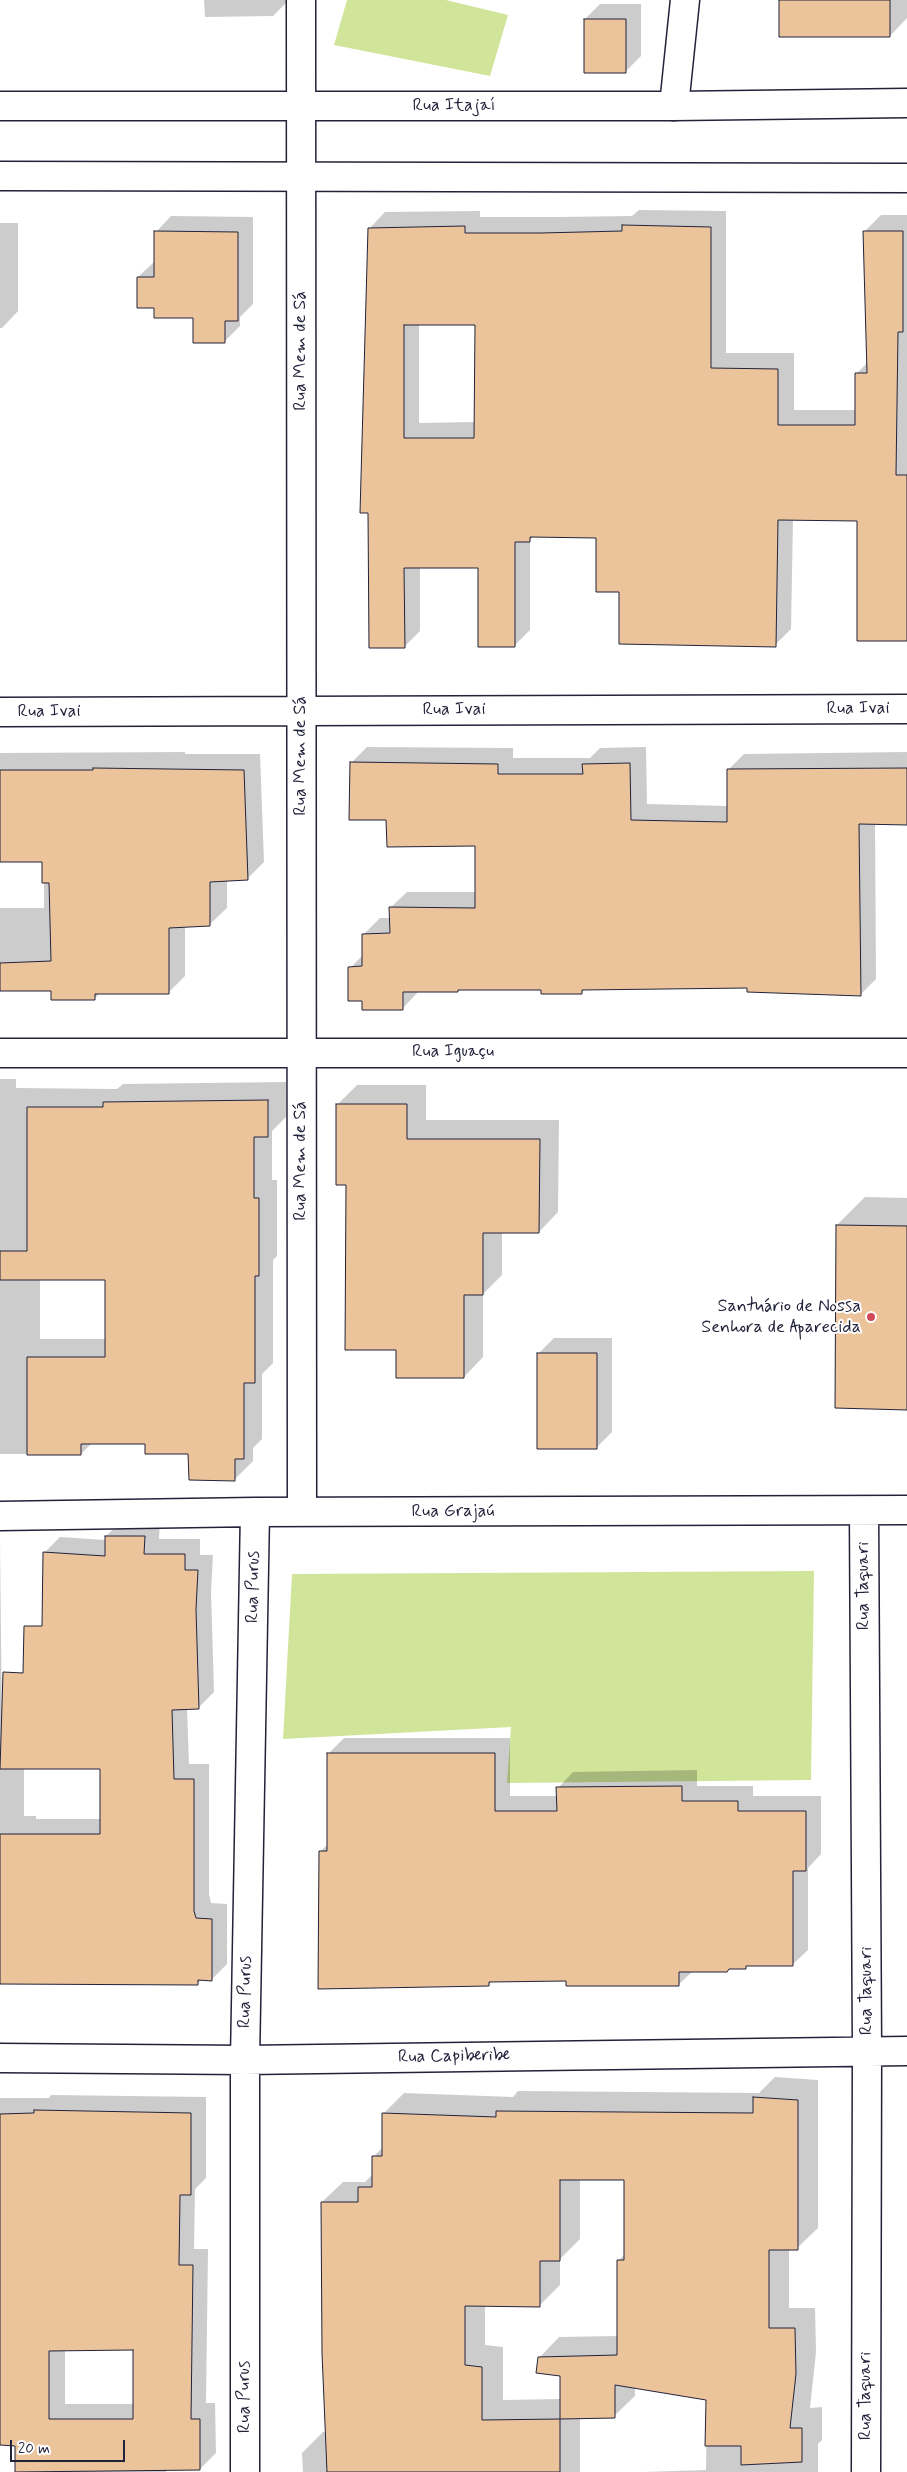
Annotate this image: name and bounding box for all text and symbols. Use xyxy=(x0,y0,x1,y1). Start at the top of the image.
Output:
street label: Rua Itajaí xyxy=(412,95,496,117)
street label: Rua Mem de Sá xyxy=(290,291,312,411)
street label: Rua Mem de Sá xyxy=(290,696,312,816)
street label: Rua Ivai xyxy=(826,698,890,720)
street label: Rua Ivai xyxy=(422,699,486,721)
street label: Rua Ivai xyxy=(17,701,81,723)
street label: Rua Iguaçu xyxy=(412,1041,494,1063)
street label: Rua Mem de Sá xyxy=(290,1101,312,1221)
place label: Santuário de Nossa Senhora de Aparecida xyxy=(701,1296,861,1338)
marker: Santuário de Nossa Senhora de Aparecida xyxy=(865,1311,877,1323)
street label: Rua Grajaú xyxy=(412,1501,494,1523)
street label: Rua Taquari xyxy=(853,1542,875,1630)
street label: Rua Purus xyxy=(243,1551,265,1623)
street label: Rua Taquari xyxy=(856,1947,878,2035)
street label: Rua Purus xyxy=(235,1956,257,2028)
street label: Rua Capiberibe xyxy=(398,2045,510,2069)
street label: Rua Taquari xyxy=(855,2352,877,2440)
street label: Rua Purus xyxy=(234,2361,256,2433)
scale bar xyxy=(12,2430,128,2462)
text: 20 m xyxy=(18,2439,50,2459)

